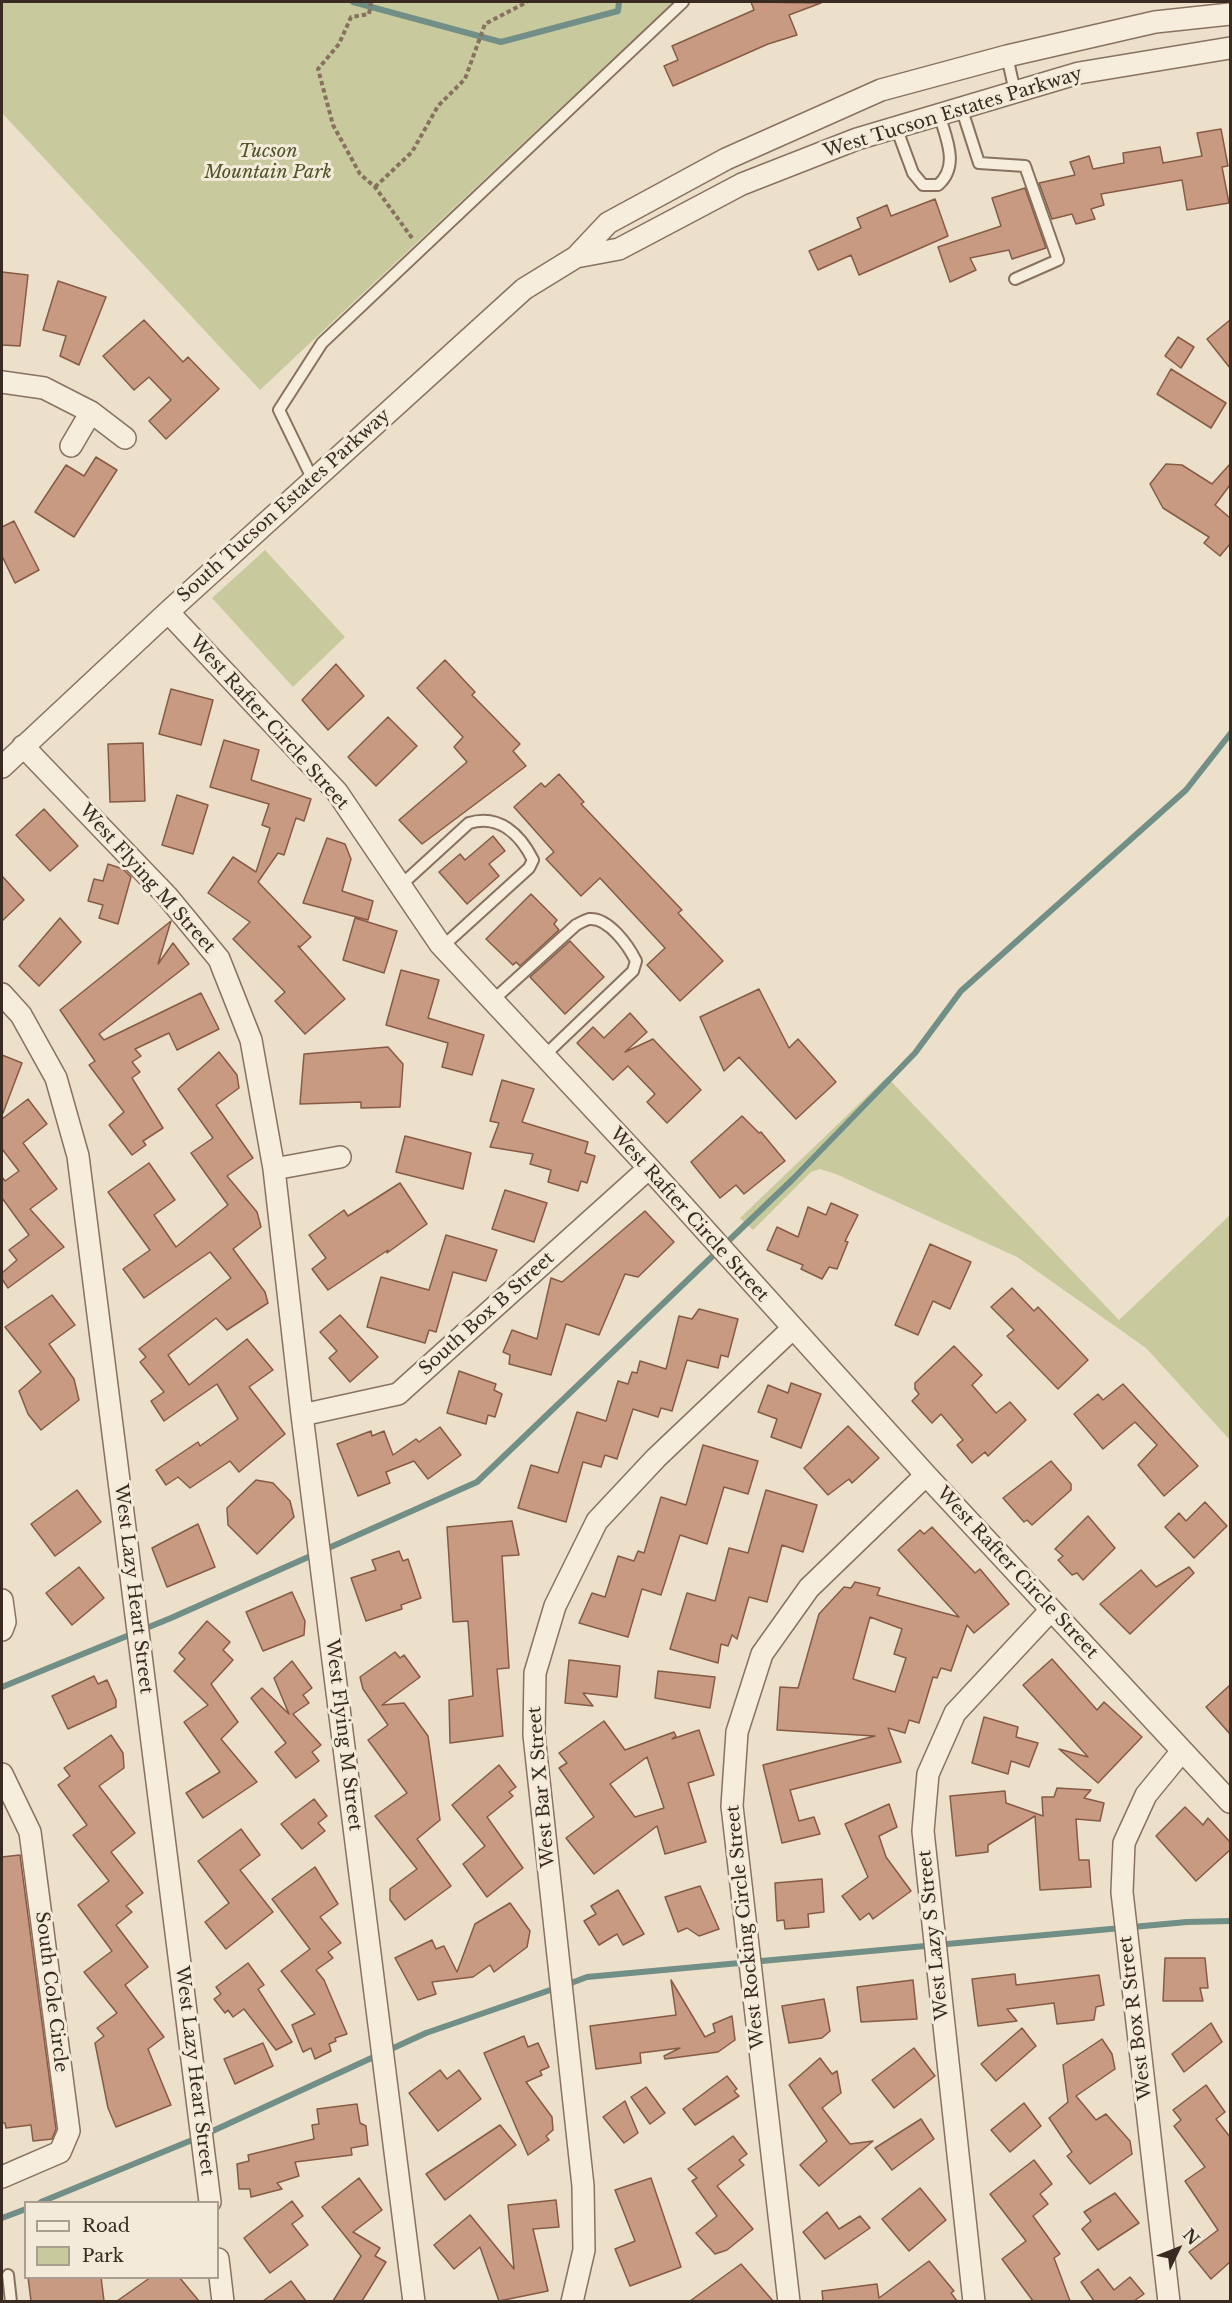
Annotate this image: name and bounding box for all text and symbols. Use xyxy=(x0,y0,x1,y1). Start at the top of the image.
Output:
street label: West Tucson Estates Parkway xyxy=(821,63,1085,163)
park label: Tucson Mountain Park xyxy=(204,141,332,184)
street label: South Tucson Estates Parkway xyxy=(173,405,395,607)
street label: West Rafter Circle Street xyxy=(185,632,353,814)
street label: West Flying M Street xyxy=(74,800,220,958)
street label: West Rafter Circle Street xyxy=(605,1124,773,1306)
street label: South Box B Street xyxy=(415,1248,559,1380)
street label: West Lazy Heart Street xyxy=(109,1483,157,1695)
street label: West Rafter Circle Street xyxy=(932,1483,1102,1663)
street label: West Flying M Street xyxy=(321,1638,365,1832)
street label: West Bar X Street xyxy=(524,1705,560,1869)
street label: West Rocking Circle Street xyxy=(722,1804,770,2050)
street label: West Lazy S Street xyxy=(914,1849,954,2021)
street label: South Cole Circle xyxy=(30,1910,72,2074)
street label: West Box R Street xyxy=(1115,1935,1157,2101)
street label: West Lazy Heart Street xyxy=(170,1965,218,2177)
legend xyxy=(24,2201,219,2279)
text: Road xyxy=(82,2215,130,2237)
north arrow xyxy=(1148,2219,1208,2279)
text: N xyxy=(1179,2224,1204,2249)
text: Park xyxy=(82,2245,124,2267)

